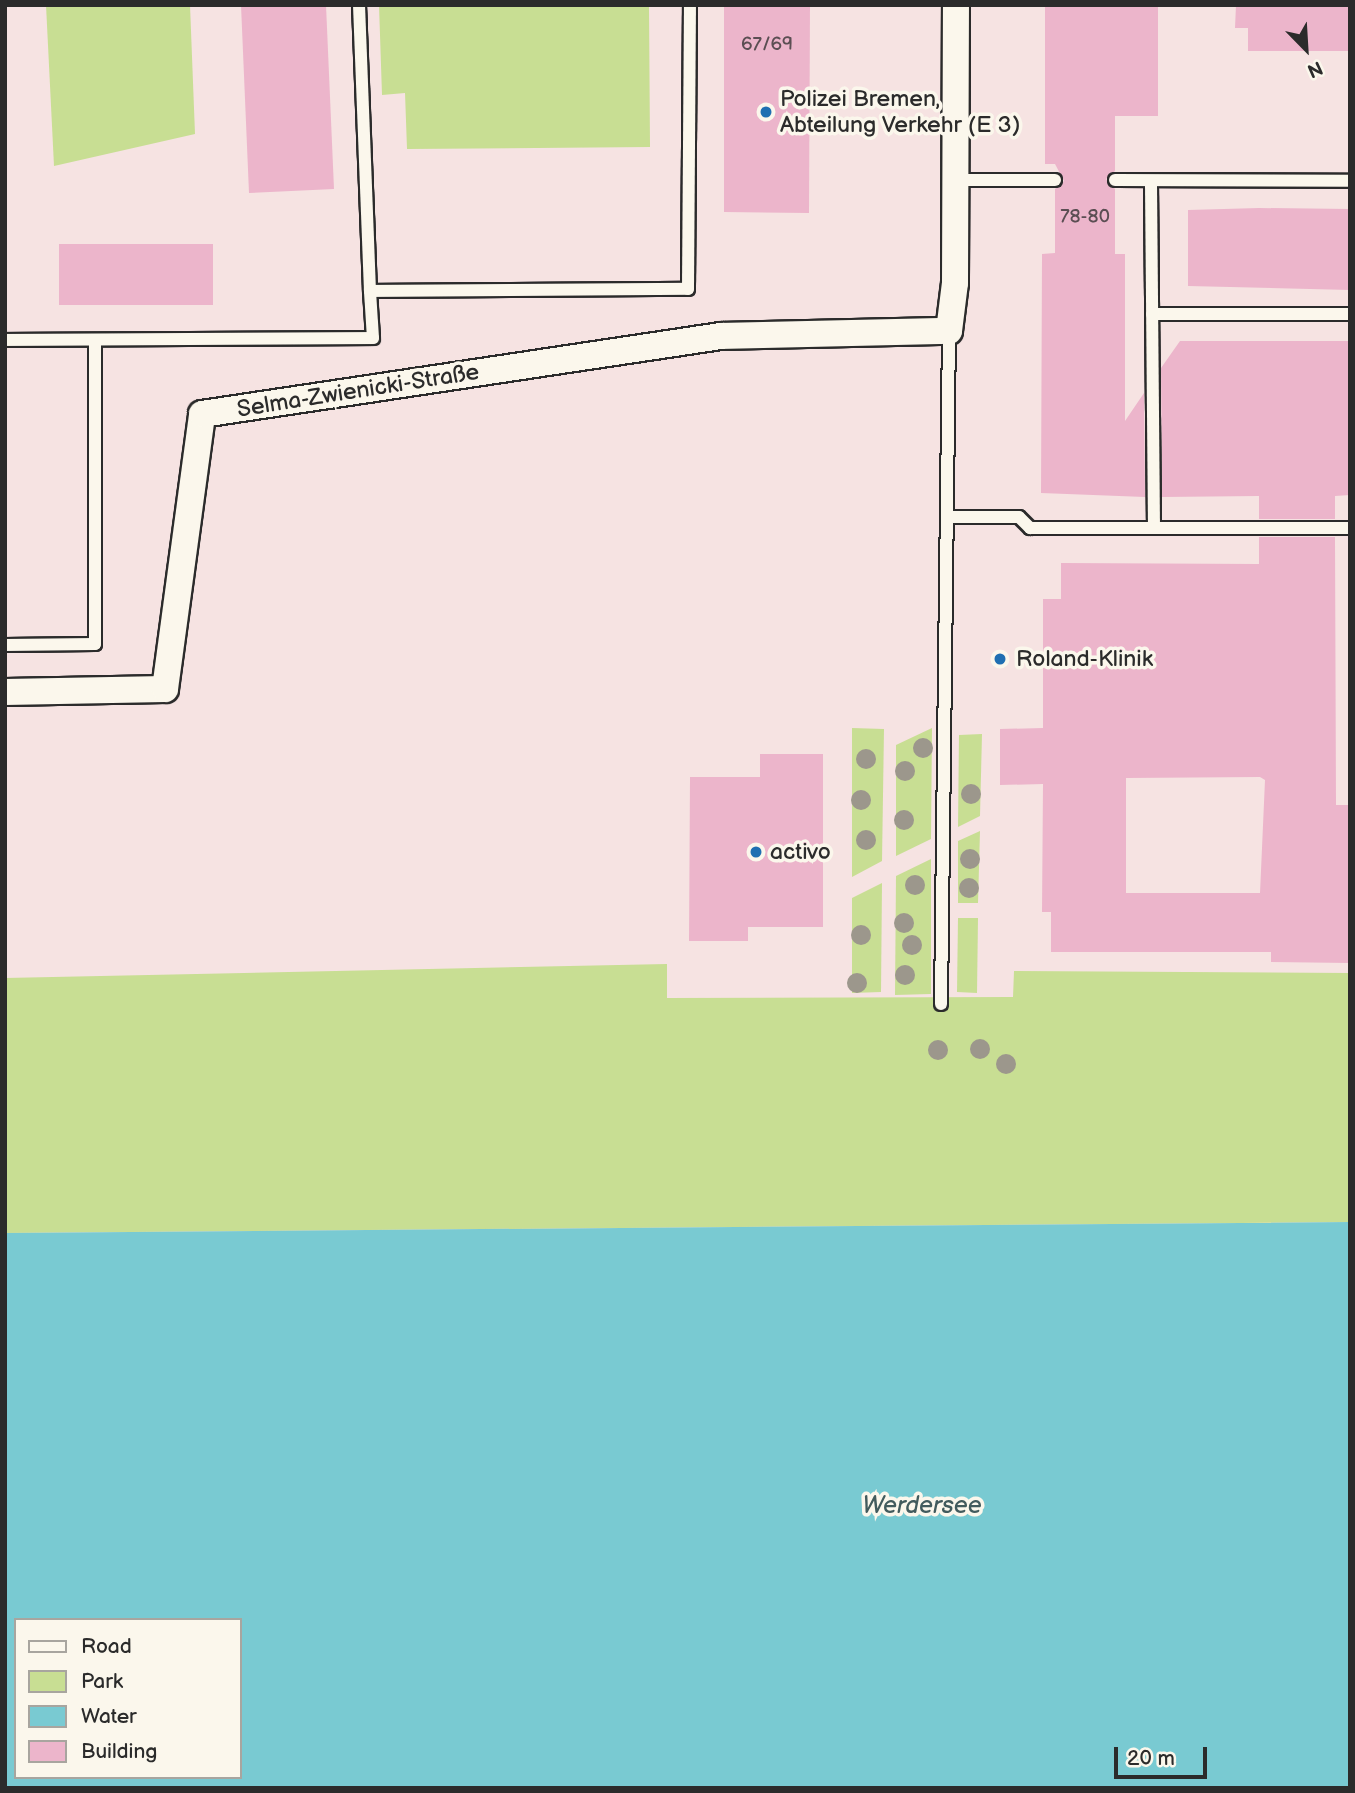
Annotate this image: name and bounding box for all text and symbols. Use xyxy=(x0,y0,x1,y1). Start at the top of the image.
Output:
north arrow xyxy=(1271,14,1341,84)
house number: 67/69 xyxy=(741,34,793,56)
text: N xyxy=(1304,55,1326,82)
place label: Polizei Bremen, Abteilung Verkehr (E 3) xyxy=(780,85,1021,139)
marker: Polizei Bremen, Abteilung Verkehr (E 3) xyxy=(758,104,774,120)
house number: 78-80 xyxy=(1060,206,1110,228)
street label: Selma-Zwienicki-Straße xyxy=(235,358,481,424)
place label: Roland-Klinik xyxy=(1016,645,1153,673)
marker: Roland-Klinik xyxy=(990,649,1010,669)
place label: activo xyxy=(770,838,831,866)
marker: activo xyxy=(748,844,764,860)
water label: Werdersee xyxy=(862,1492,982,1520)
legend xyxy=(14,1618,242,1779)
text: Road xyxy=(81,1634,132,1659)
text: Park xyxy=(81,1669,123,1694)
text: Water xyxy=(81,1704,137,1729)
scale bar xyxy=(1117,1734,1210,1778)
text: Building xyxy=(81,1739,157,1764)
text: 20 m xyxy=(1127,1746,1175,1771)

